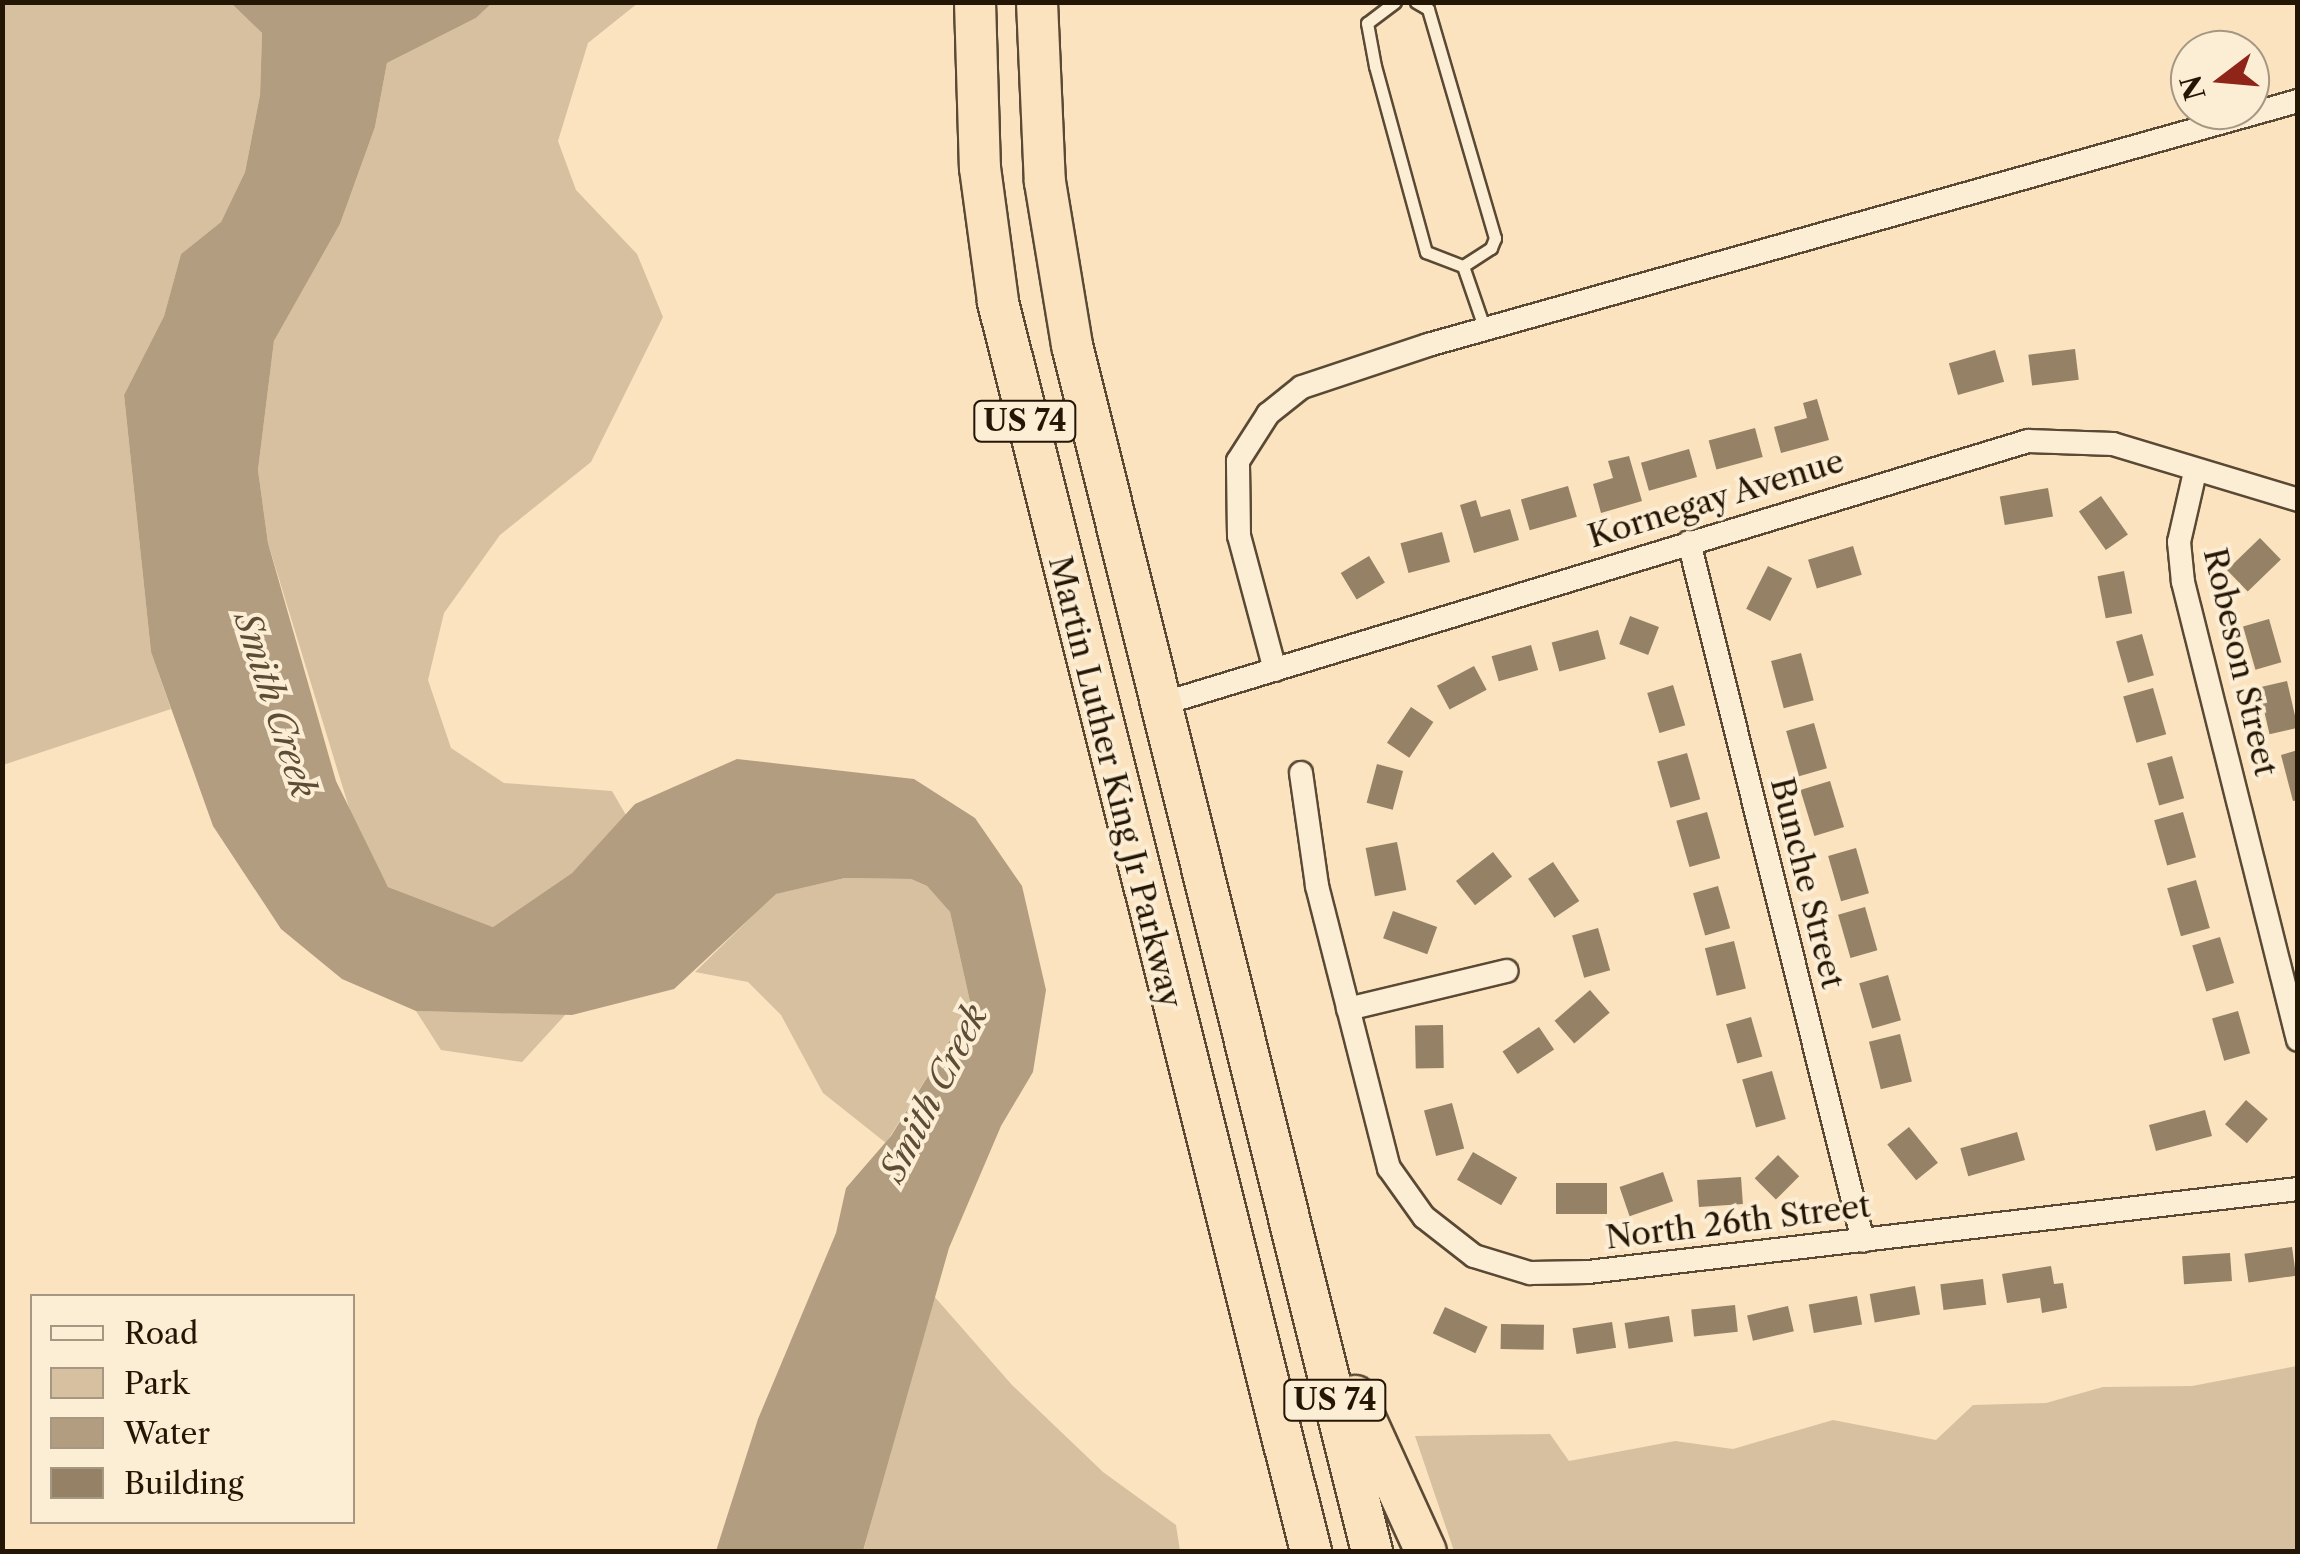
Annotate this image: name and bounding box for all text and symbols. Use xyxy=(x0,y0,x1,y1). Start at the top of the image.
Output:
north arrow xyxy=(2170,30,2270,130)
text: N xyxy=(2173,71,2213,104)
road number: US 74 xyxy=(972,396,1078,446)
street label: Kornegay Avenue xyxy=(1582,441,1850,557)
street label: Robeson Street xyxy=(2195,544,2285,780)
street label: Martin Luther King Jr Parkway xyxy=(1040,552,1190,1012)
water label: Smith Creek xyxy=(225,607,325,803)
street label: Bunche Street xyxy=(1762,774,1852,992)
water label: Smith Creek xyxy=(872,998,996,1188)
street label: North 26th Street xyxy=(1604,1187,1872,1257)
legend xyxy=(30,1294,355,1524)
text: Road xyxy=(124,1315,198,1352)
text: Park xyxy=(124,1365,189,1402)
road number: US 74 xyxy=(1282,1375,1388,1425)
text: Water xyxy=(124,1415,210,1452)
text: Building xyxy=(124,1465,244,1502)

